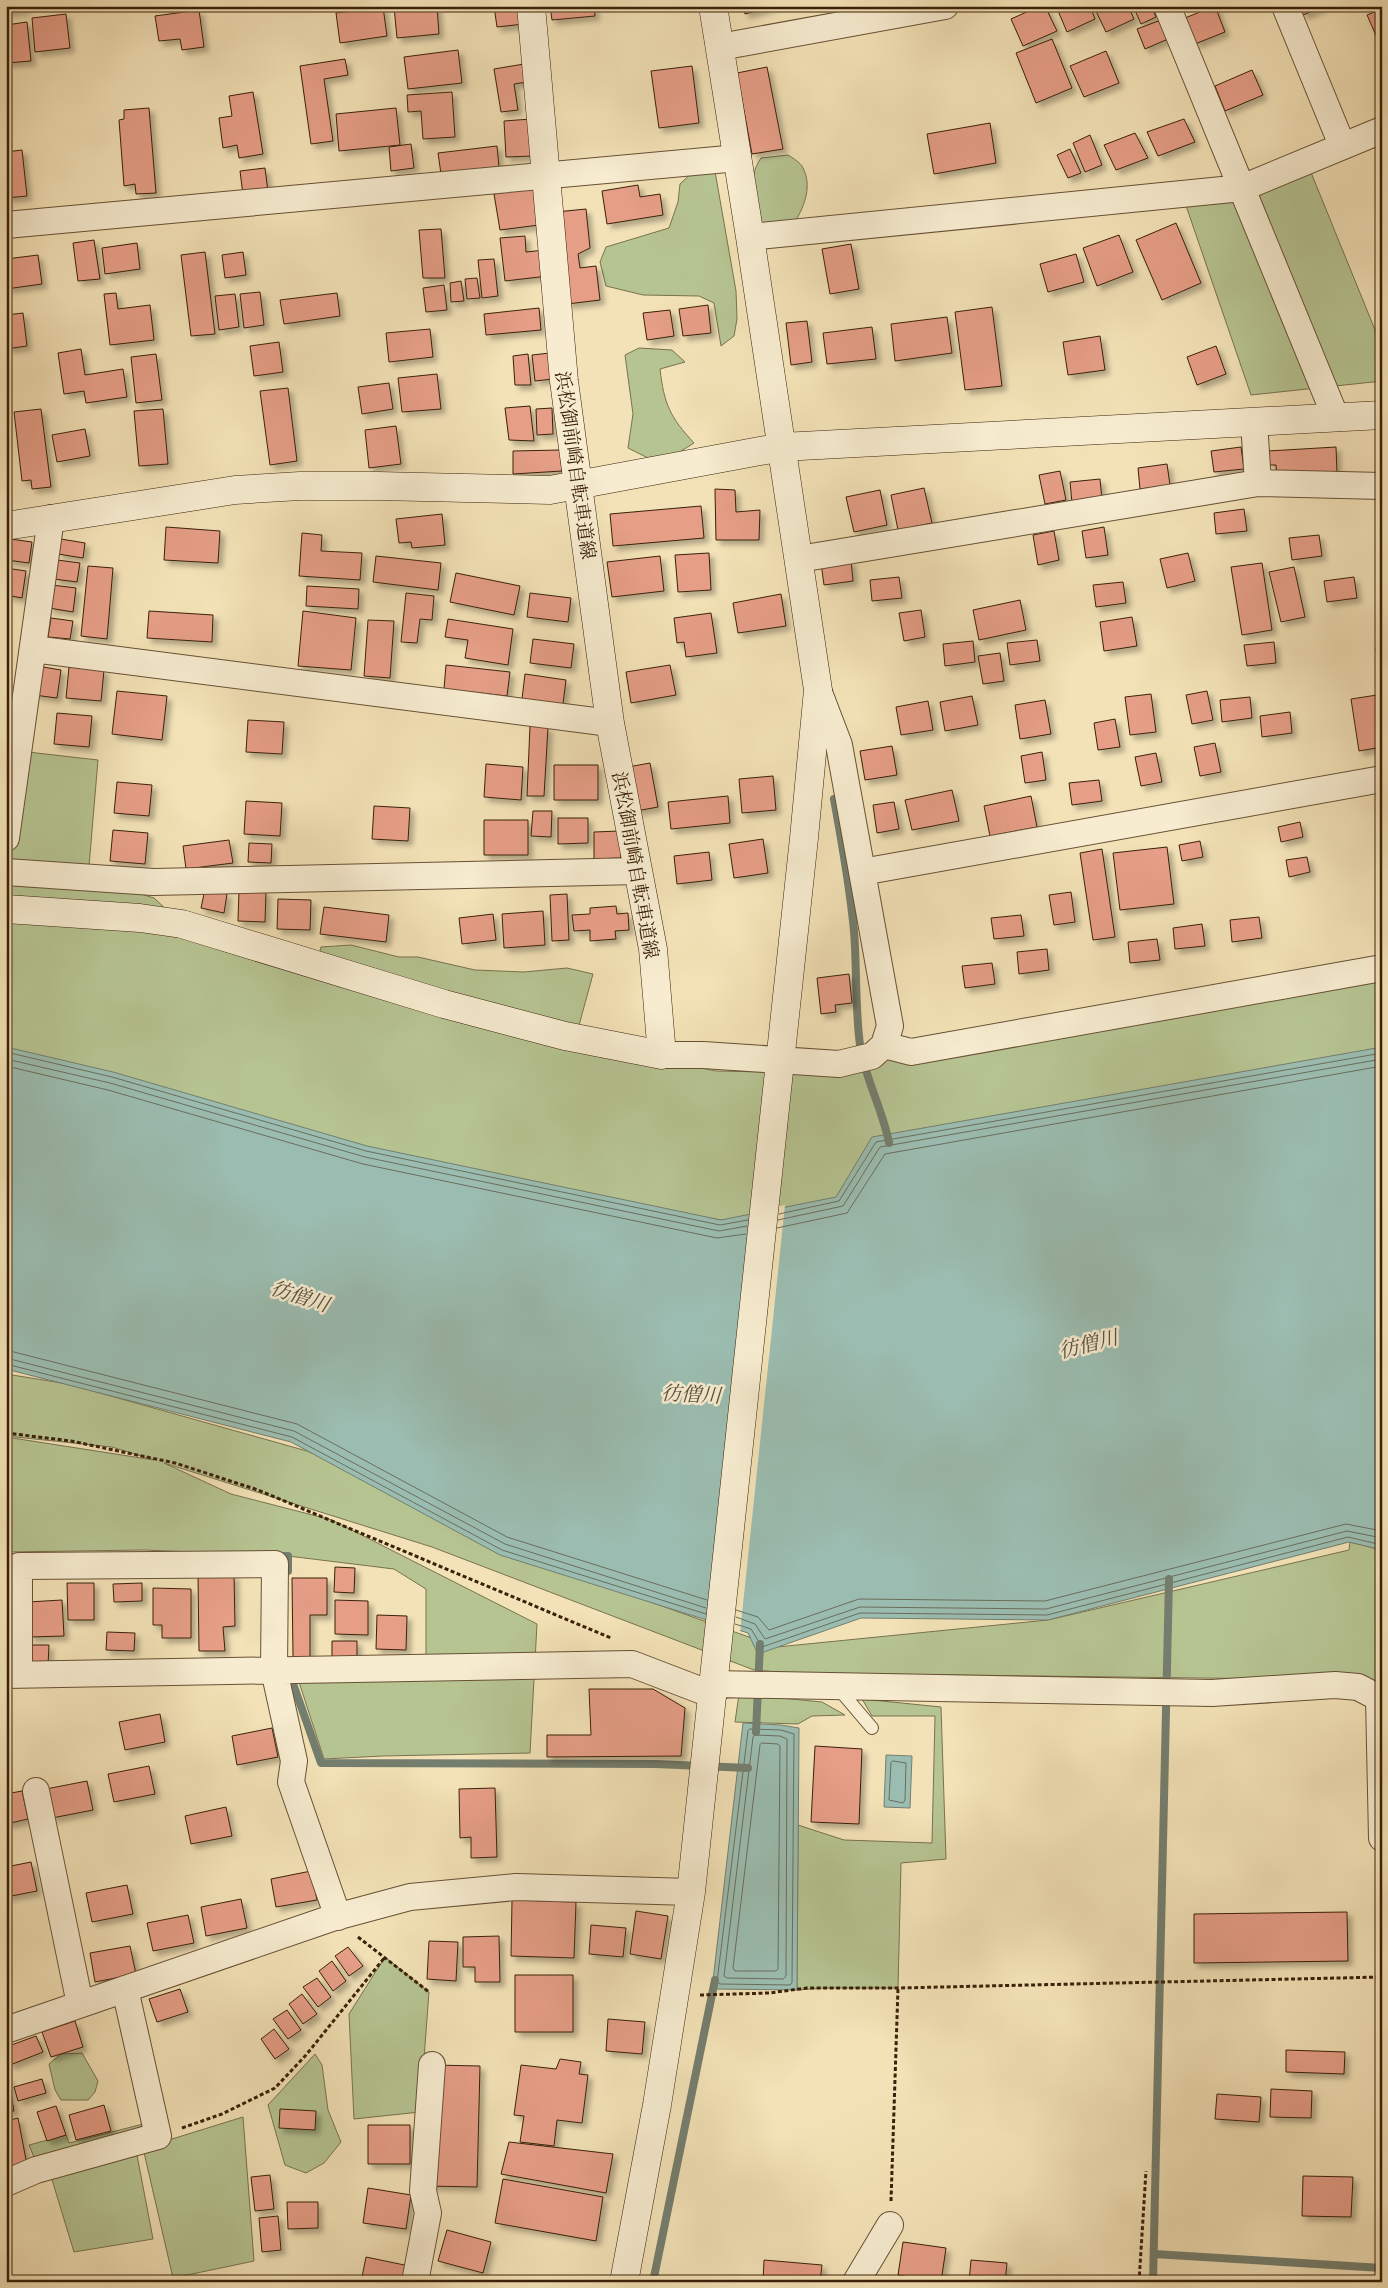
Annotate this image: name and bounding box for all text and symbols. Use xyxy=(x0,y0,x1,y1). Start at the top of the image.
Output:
street label: 浜松御前崎自転車道線 xyxy=(551,370,599,561)
street label: 浜松御前崎自転車道線 xyxy=(608,770,662,961)
water label: 彷僧川 xyxy=(268,1277,334,1317)
water label: 彷僧川 xyxy=(1056,1327,1122,1363)
water label: 彷僧川 xyxy=(660,1382,723,1408)

